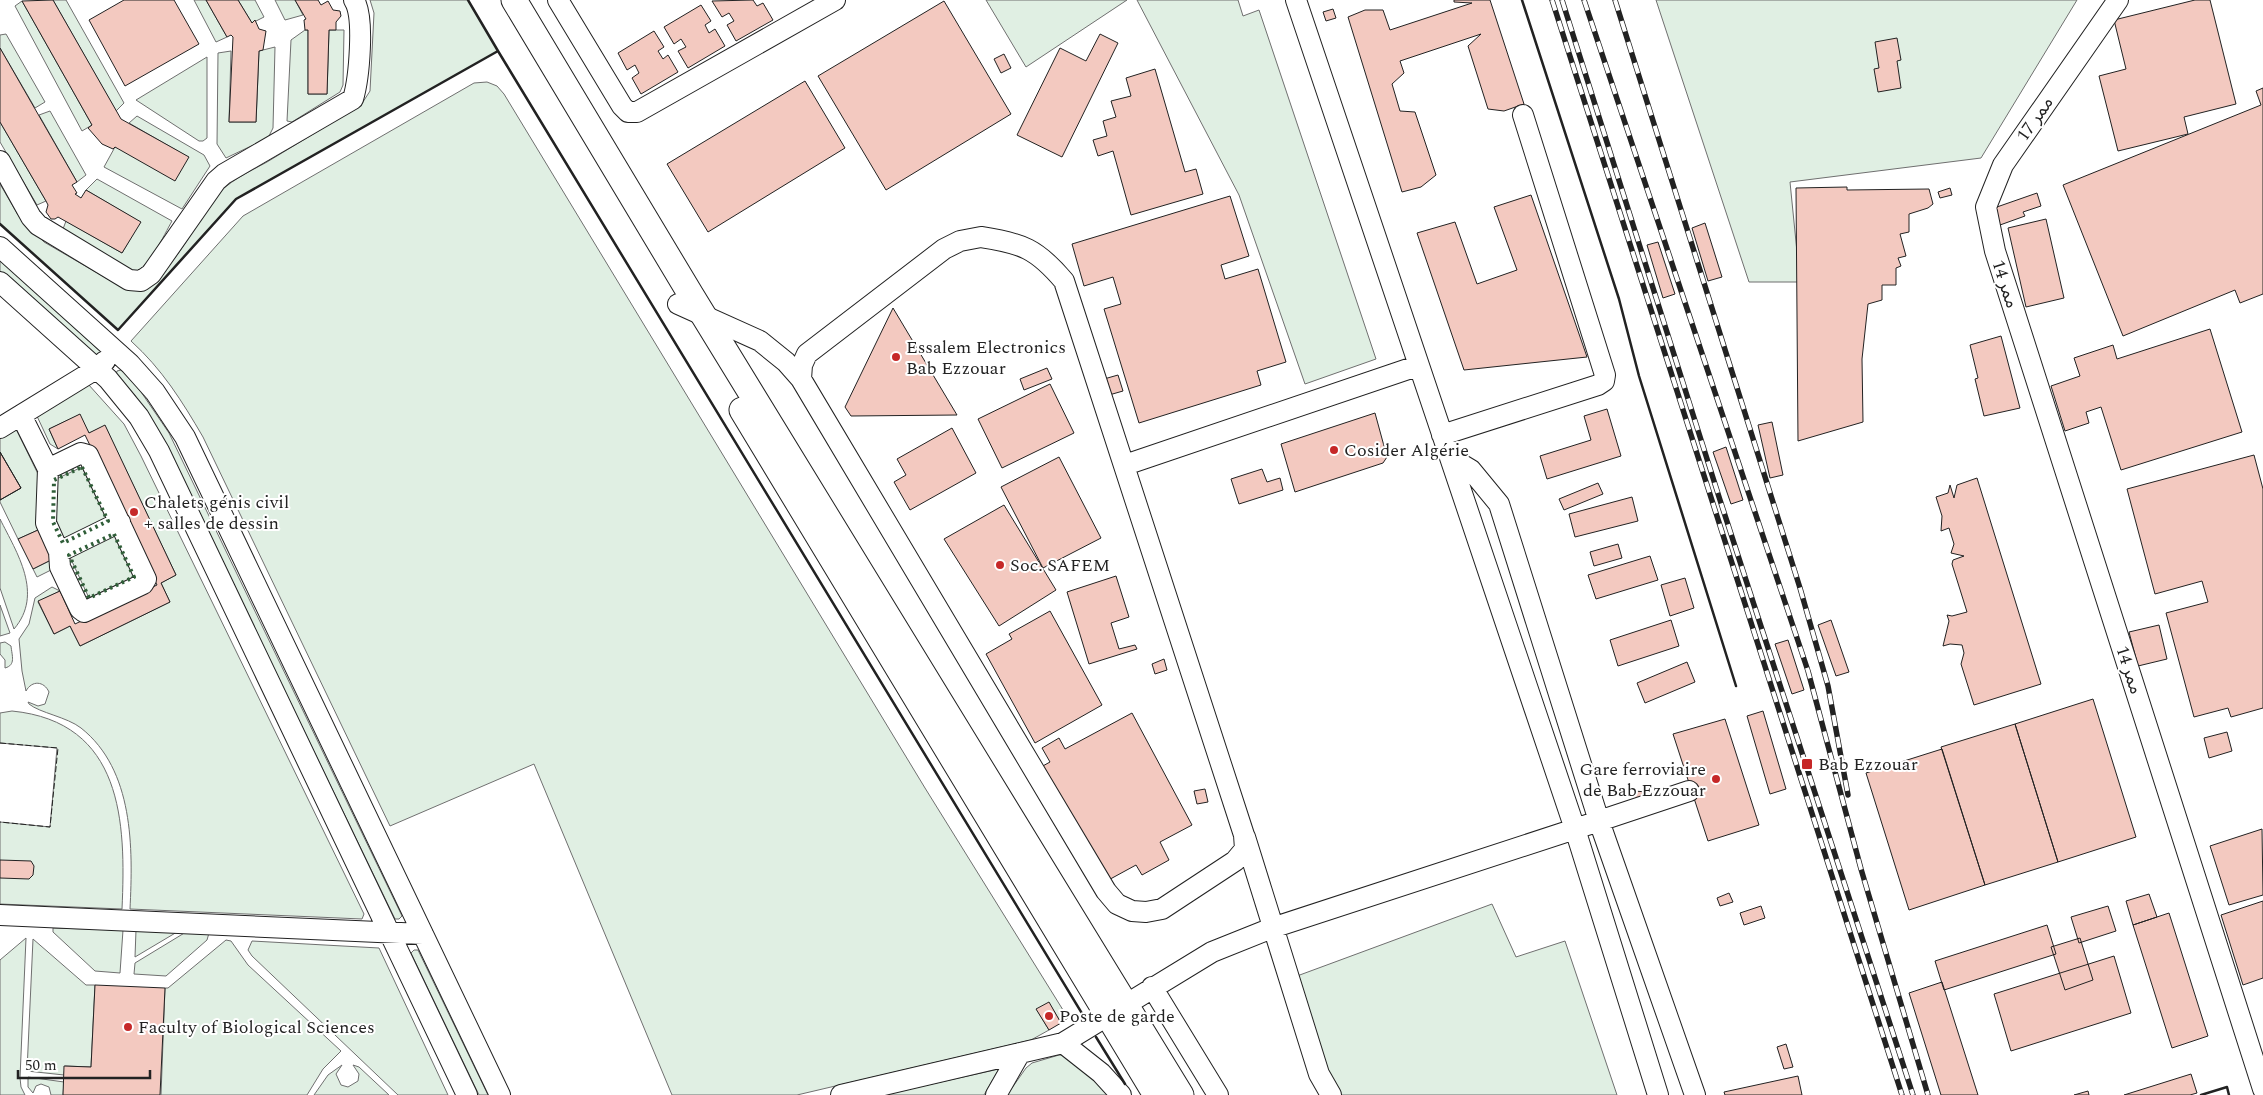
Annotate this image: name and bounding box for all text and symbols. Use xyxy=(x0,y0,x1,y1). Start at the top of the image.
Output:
street label: ممر 17 xyxy=(2010,91,2060,147)
street label: ممر 14 xyxy=(1985,256,2025,312)
place label: Essalem Electronics Bab Ezzouar xyxy=(906,334,1066,382)
marker: Essalem Electronics Bab Ezzouar xyxy=(890,351,902,363)
place label: Cosider Algérie xyxy=(1344,437,1469,464)
marker: Cosider Algérie xyxy=(1328,444,1340,456)
place label: Chalets génis civil + salles de dessin xyxy=(144,489,289,537)
marker: Chalets génis civil + salles de dessin xyxy=(128,506,140,518)
place label: Soc. SAFEM xyxy=(1010,552,1110,579)
marker: Soc. SAFEM xyxy=(994,559,1006,571)
street label: ممر 14 xyxy=(2109,642,2149,698)
place label: Bab Ezzouar xyxy=(1818,751,1918,778)
place label: Gare ferroviaire de Bab Ezzouar xyxy=(1580,756,1706,804)
marker: Bab Ezzouar xyxy=(1800,757,1814,771)
marker: Gare ferroviaire de Bab Ezzouar xyxy=(1710,773,1722,785)
place label: Poste de garde xyxy=(1059,1003,1175,1030)
marker: Poste de garde xyxy=(1043,1010,1055,1022)
place label: Faculty of Biological Sciences xyxy=(138,1014,375,1041)
marker: Faculty of Biological Sciences xyxy=(122,1021,134,1033)
scale bar xyxy=(18,1048,150,1080)
text: 50 m xyxy=(25,1054,57,1077)

